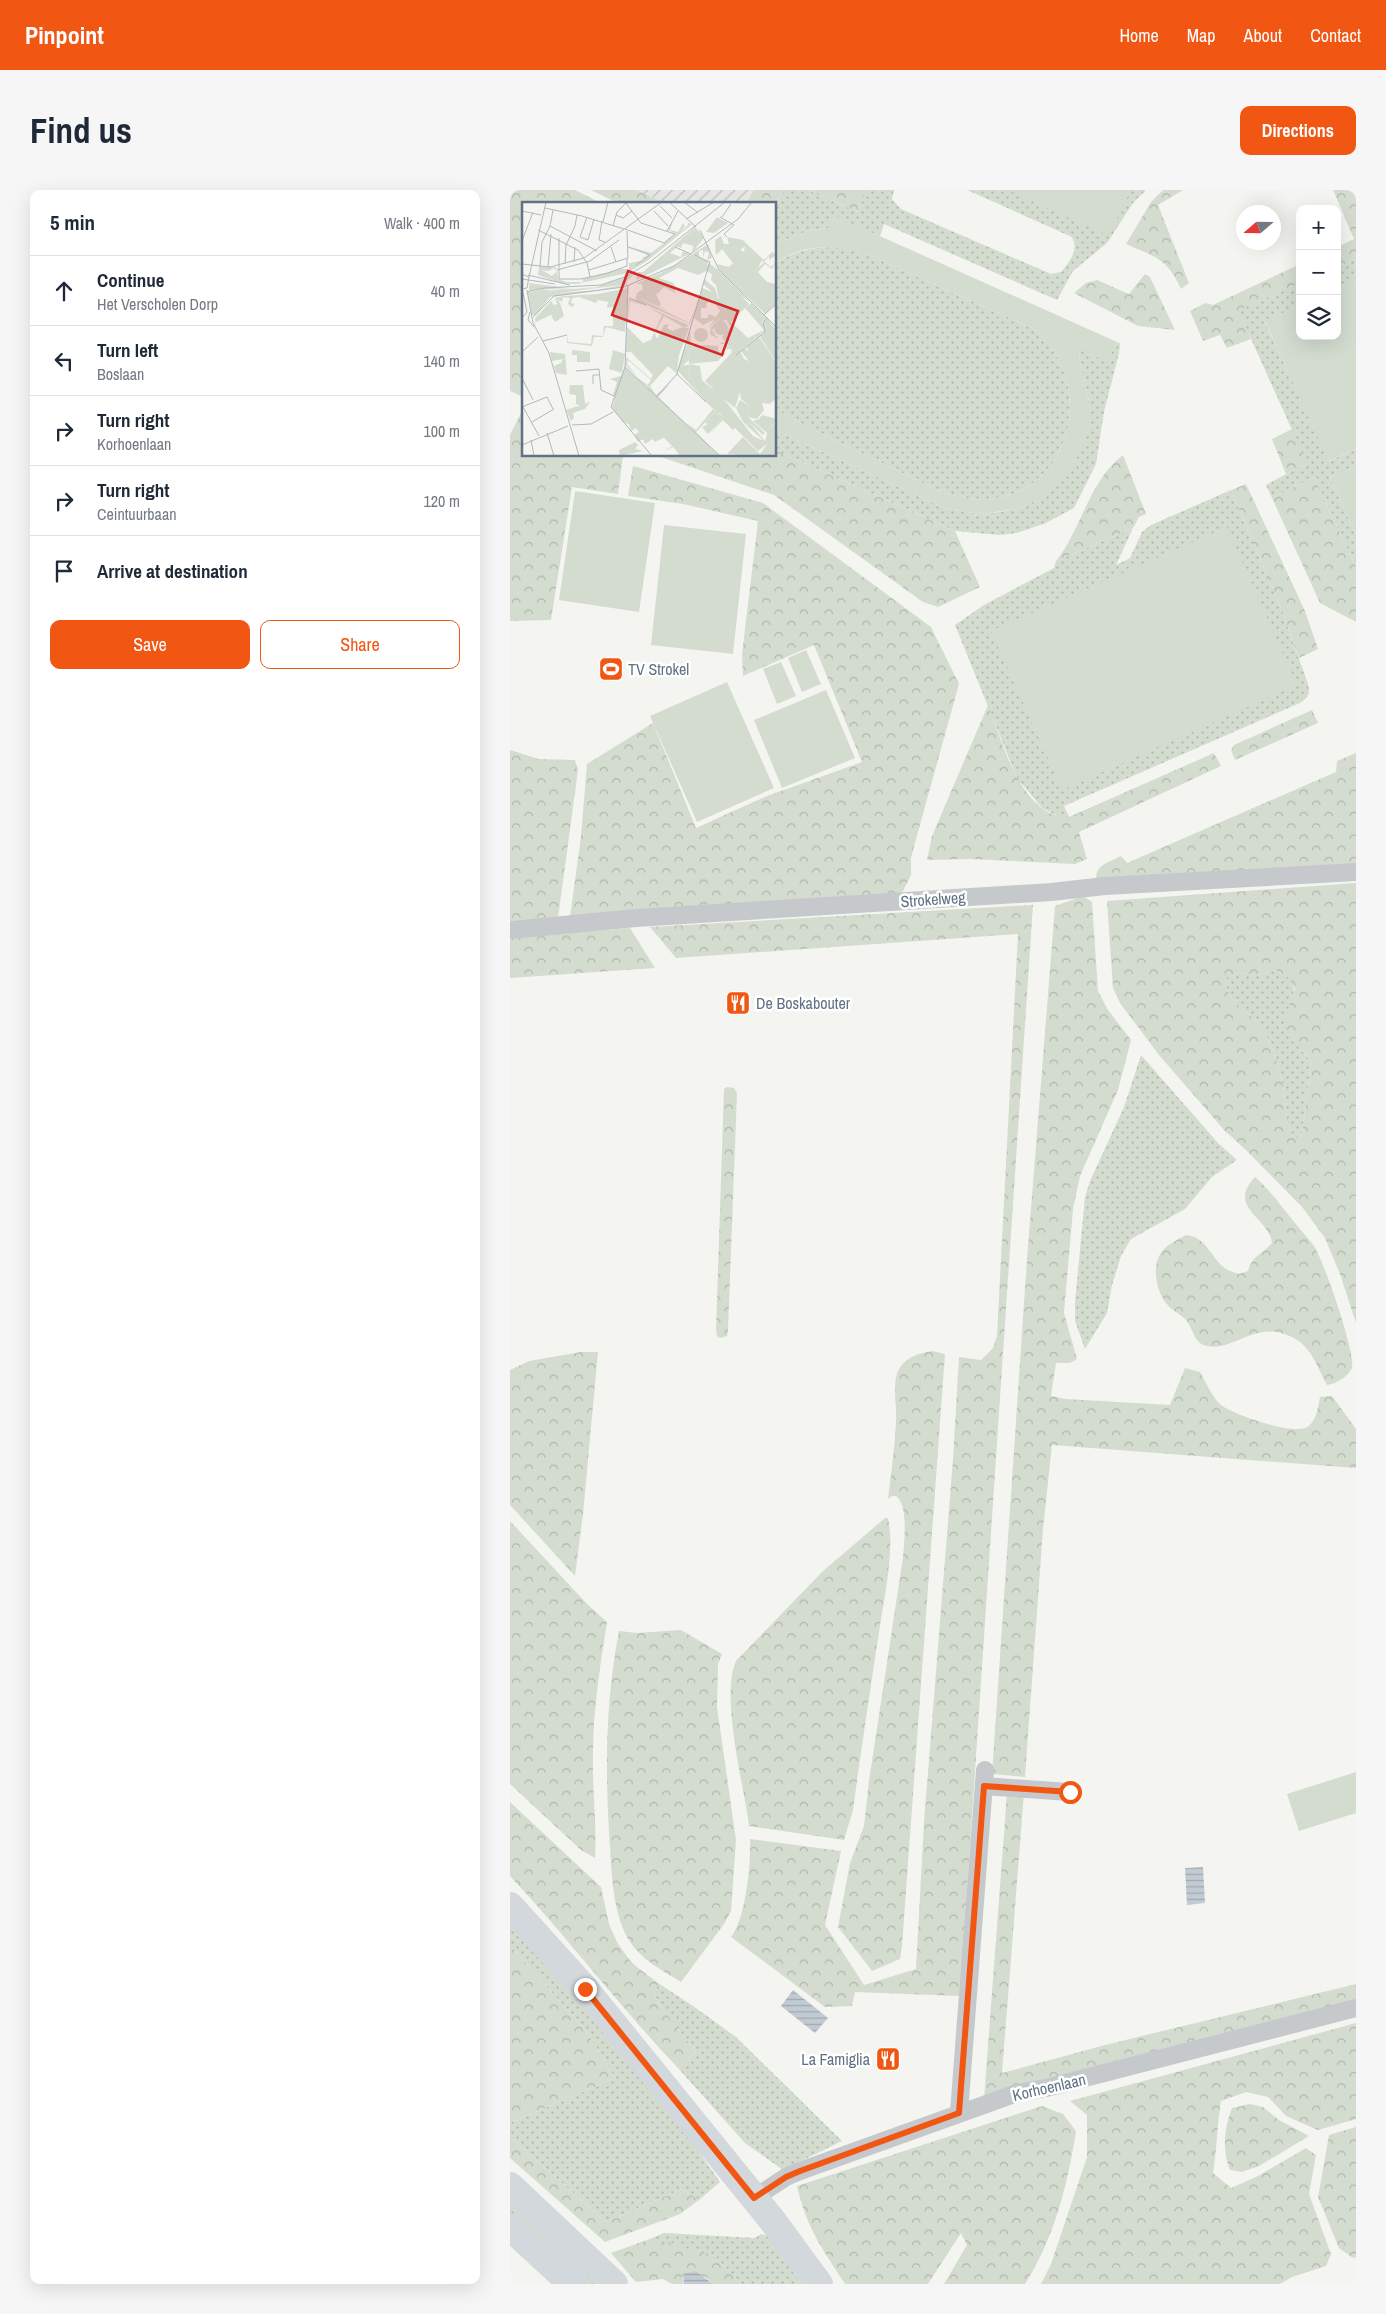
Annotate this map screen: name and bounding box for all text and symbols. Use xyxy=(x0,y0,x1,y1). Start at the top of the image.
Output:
text: Pinpoint xyxy=(25,19,104,51)
text: Home xyxy=(1119,23,1159,48)
text: Map xyxy=(1187,23,1216,48)
text: About xyxy=(1244,23,1282,48)
text: Contact xyxy=(1310,23,1361,48)
button: Directions xyxy=(1240,106,1356,155)
text: Find us xyxy=(30,107,132,154)
inset map xyxy=(522,202,776,456)
north arrow xyxy=(1236,205,1281,250)
map controls xyxy=(1296,205,1341,340)
button: + xyxy=(1296,205,1341,250)
text: 5 min xyxy=(50,208,95,237)
text: Walk · 400 m xyxy=(384,212,460,234)
button: − xyxy=(1296,250,1341,295)
text: Continue xyxy=(97,267,165,293)
icon: ahead xyxy=(50,277,78,305)
text: 40 m xyxy=(431,280,460,302)
text: Het Verscholen Dorp xyxy=(97,293,218,315)
button: layers xyxy=(1296,295,1341,340)
text: Turn left xyxy=(97,337,158,363)
icon: left xyxy=(50,347,78,375)
text: 140 m xyxy=(424,350,460,372)
text: Boslaan xyxy=(97,363,144,385)
text: Turn right xyxy=(97,407,169,433)
icon: right xyxy=(50,417,78,445)
text: 100 m xyxy=(424,420,460,442)
text: Korhoenlaan xyxy=(97,433,171,455)
text: Turn right xyxy=(97,477,169,503)
icon: right xyxy=(50,487,78,515)
text: 120 m xyxy=(424,490,460,512)
text: Ceintuurbaan xyxy=(97,503,177,525)
icon: arrive xyxy=(50,557,78,585)
text: Arrive at destination xyxy=(97,558,248,584)
button: Save xyxy=(50,620,250,669)
button: Share xyxy=(260,620,460,669)
sports icon: TV Strokel xyxy=(598,656,624,682)
place label: TV Strokel xyxy=(628,658,689,680)
street label: Strokelweg xyxy=(900,886,967,912)
restaurant icon: De Boskabouter xyxy=(725,990,751,1016)
place label: De Boskabouter xyxy=(756,992,851,1014)
route start xyxy=(1059,1781,1082,1804)
route end xyxy=(574,1978,597,2001)
restaurant icon: La Famiglia xyxy=(875,2046,901,2072)
place label: La Famiglia xyxy=(801,2048,871,2070)
street label: Korhoenlaan xyxy=(1010,2068,1088,2106)

